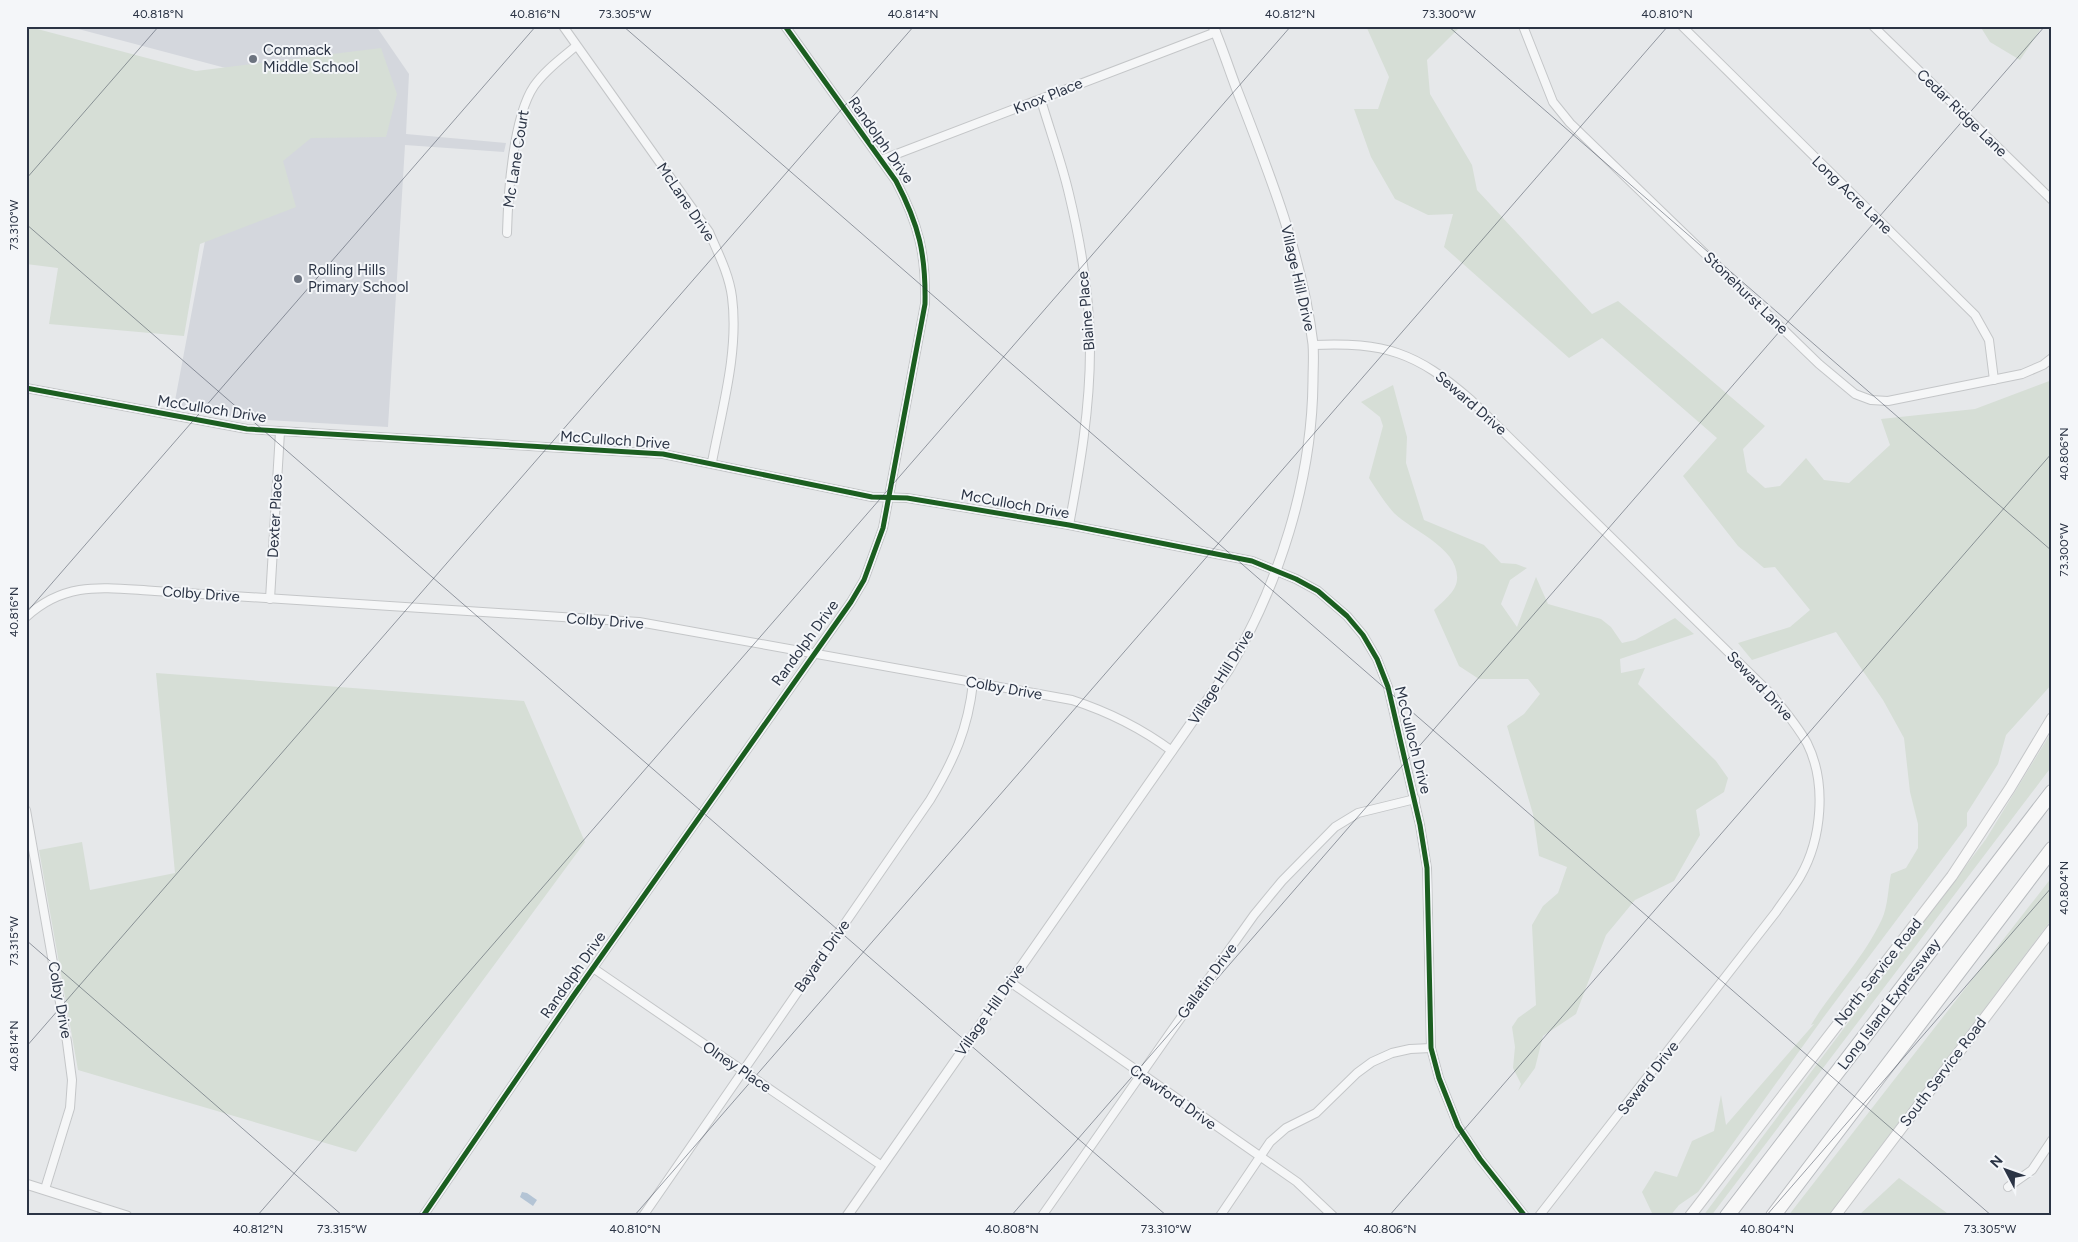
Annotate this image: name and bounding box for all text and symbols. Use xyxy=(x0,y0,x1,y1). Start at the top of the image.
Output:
text: 40.818°N xyxy=(132,7,184,21)
text: 40.816°N xyxy=(510,7,560,21)
text: 73.305°W xyxy=(599,7,652,21)
text: 40.814°N xyxy=(887,7,939,21)
text: 40.812°N xyxy=(1265,7,1315,21)
text: 73.300°W xyxy=(1422,7,1476,21)
text: 40.810°N xyxy=(1641,7,1693,21)
place label: Commack Middle School xyxy=(263,41,358,76)
marker: Commack Middle School xyxy=(247,53,259,65)
street label: Cedar Ridge Lane xyxy=(1913,65,2011,161)
street label: Knox Place xyxy=(1011,74,1085,118)
street label: Randolph Drive xyxy=(844,93,918,187)
street label: Mc Lane Court xyxy=(499,108,533,209)
street label: Long Acre Lane xyxy=(1808,152,1896,238)
street label: McLane Drive xyxy=(653,159,719,245)
text: 73.310°W xyxy=(7,199,21,250)
street label: Village Hill Drive xyxy=(1277,223,1319,333)
street label: Stonehurst Lane xyxy=(1700,248,1792,338)
place label: Rolling Hills Primary School xyxy=(308,261,409,296)
street label: Blaine Place xyxy=(1074,270,1098,352)
marker: Rolling Hills Primary School xyxy=(292,273,304,285)
street label: Seward Drive xyxy=(1432,367,1510,439)
street label: McCulloch Drive xyxy=(156,391,268,427)
street label: McCulloch Drive xyxy=(559,427,671,453)
text: 40.806°N xyxy=(2057,427,2071,481)
street label: Dexter Place xyxy=(264,474,286,558)
street label: McCulloch Drive xyxy=(959,486,1071,522)
text: 73.300°W xyxy=(2057,523,2071,577)
street label: Colby Drive xyxy=(162,582,240,606)
text: 40.816°N xyxy=(7,587,21,637)
street label: Randolph Drive xyxy=(768,597,842,689)
street label: Colby Drive xyxy=(566,609,644,633)
street label: Village Hill Drive xyxy=(1185,626,1257,728)
street label: Seward Drive xyxy=(1723,647,1797,725)
street label: Colby Drive xyxy=(964,672,1044,704)
street label: McCulloch Drive xyxy=(1391,684,1435,796)
text: 40.804°N xyxy=(2057,861,2071,915)
street label: North Service Road xyxy=(1830,915,1926,1029)
text: 73.315°W xyxy=(7,916,21,966)
street label: Bayard Drive xyxy=(790,916,854,996)
street label: Randolph Drive xyxy=(536,928,610,1022)
street label: Long Island Expressway xyxy=(1834,935,1944,1073)
street label: Gallatin Drive xyxy=(1173,940,1241,1022)
street label: Colby Drive xyxy=(44,960,76,1040)
street label: Village Hill Drive xyxy=(951,960,1029,1060)
street label: South Service Road xyxy=(1896,1014,1990,1130)
text: 40.814°N xyxy=(7,1020,21,1072)
street label: Olney Place xyxy=(699,1037,775,1097)
street label: Seward Drive xyxy=(1614,1038,1682,1118)
street label: Crawford Drive xyxy=(1126,1060,1220,1134)
north arrow xyxy=(1980,1144,2030,1194)
text: N xyxy=(1987,1152,2007,1171)
text: 40.812°N xyxy=(233,1222,283,1236)
text: 73.315°W xyxy=(317,1222,367,1236)
text: 40.810°N xyxy=(609,1222,661,1236)
text: 40.808°N xyxy=(985,1222,1039,1236)
text: 73.310°W xyxy=(1141,1222,1192,1236)
text: 40.806°N xyxy=(1363,1222,1417,1236)
text: 40.804°N xyxy=(1740,1222,1794,1236)
text: 73.305°W xyxy=(1964,1222,2017,1236)

